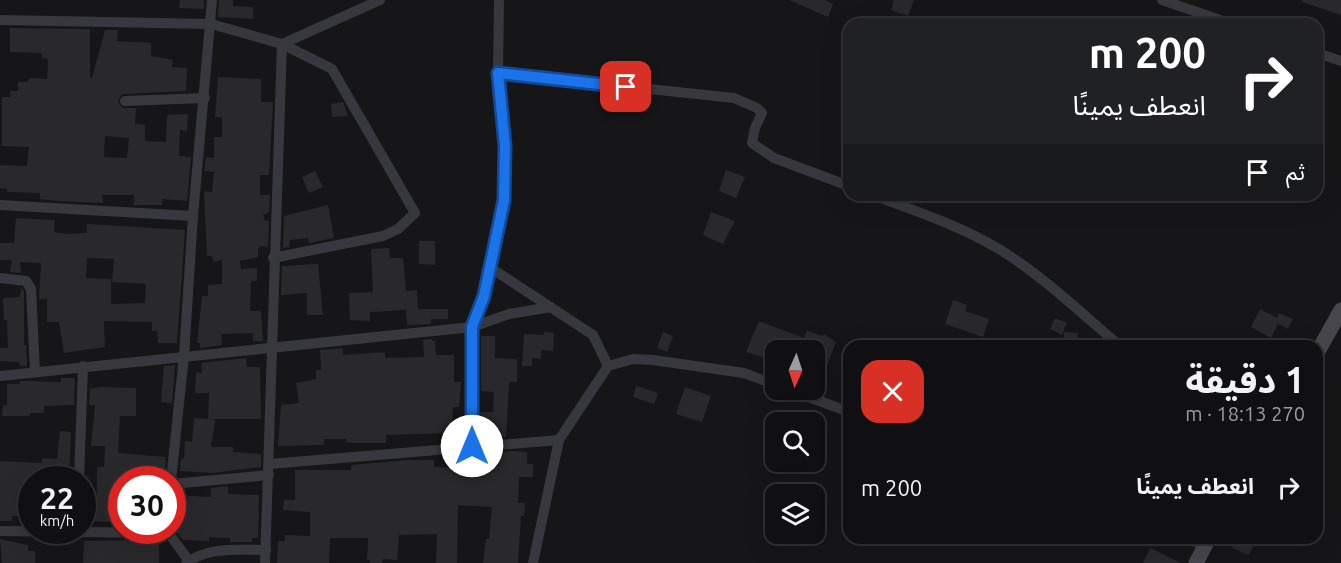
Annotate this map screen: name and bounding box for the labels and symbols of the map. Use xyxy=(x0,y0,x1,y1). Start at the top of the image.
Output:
pin xyxy=(600,61,651,112)
north arrow xyxy=(765,340,825,400)
position arrow xyxy=(440,414,504,478)
speed limit sign: 30 xyxy=(108,466,186,544)

